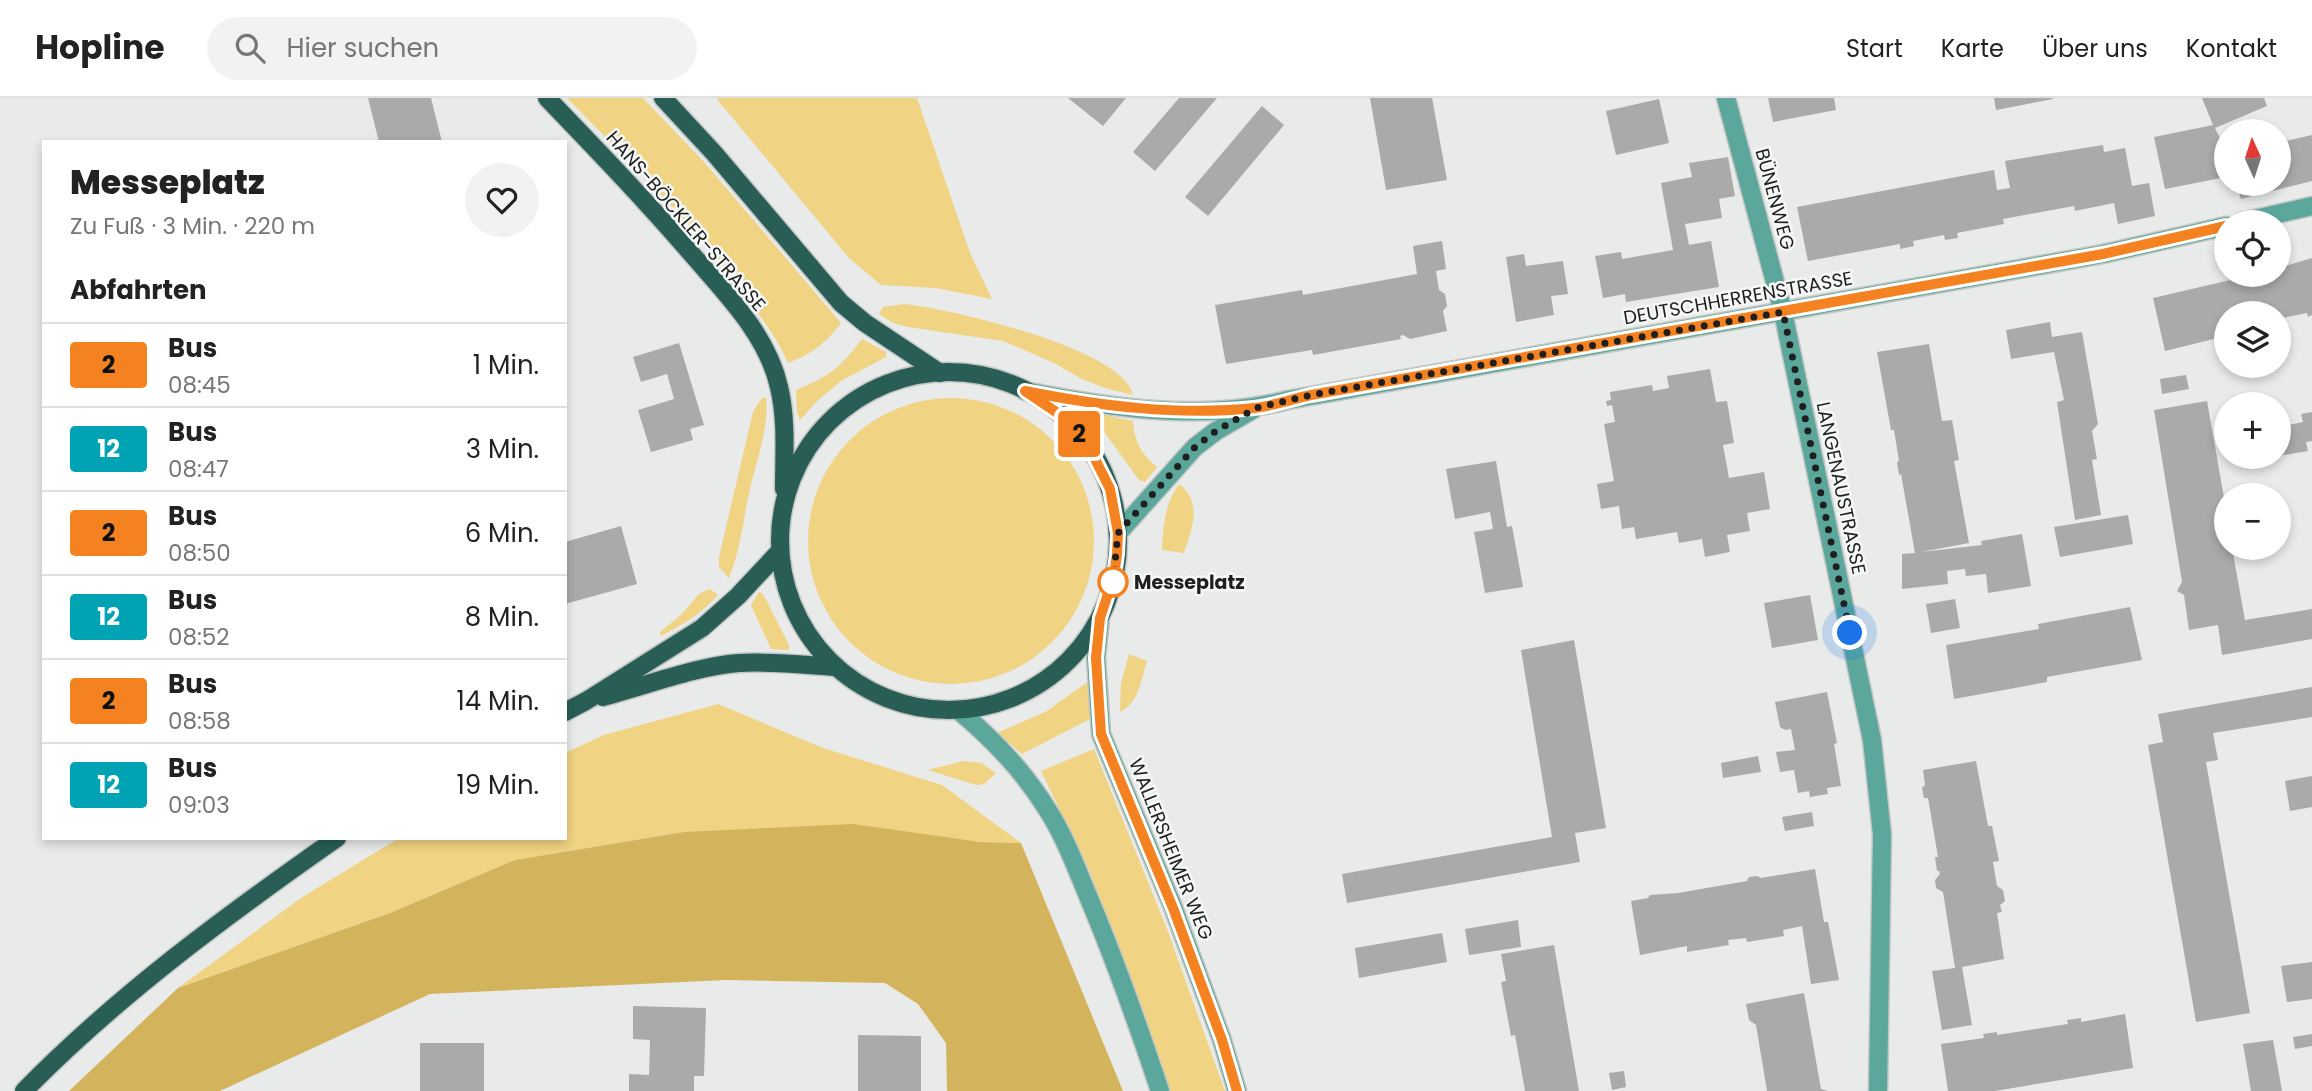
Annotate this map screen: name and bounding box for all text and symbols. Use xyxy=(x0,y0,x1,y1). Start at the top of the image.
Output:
search box xyxy=(207,17,697,80)
text: Hopline xyxy=(35,24,165,71)
icon: search xyxy=(231,29,269,67)
text: Hier suchen xyxy=(287,30,439,66)
text: Start xyxy=(1846,32,1903,65)
text: Karte xyxy=(1941,32,2004,65)
text: Über uns xyxy=(2042,32,2148,65)
text: Kontakt xyxy=(2186,32,2277,65)
north arrow xyxy=(2214,119,2291,196)
map controls xyxy=(2214,119,2291,560)
street label: HANS-BÖCKLER-STRASSE xyxy=(600,125,772,317)
street label: BÜNENWEG xyxy=(1748,145,1802,253)
text: Messeplatz xyxy=(70,159,265,206)
button: heart xyxy=(465,163,539,237)
text: Zu Fuß · 3 Min. · 220 m xyxy=(70,210,315,242)
button: locate xyxy=(2214,210,2291,287)
street label: DEUTSCHHERRENSTRASSE xyxy=(1621,265,1855,331)
text: Abfahrten xyxy=(70,272,207,308)
button: layers xyxy=(2214,301,2291,378)
text: Bus xyxy=(168,330,217,366)
text: 1 Min. xyxy=(473,347,539,383)
text: 2 xyxy=(102,348,115,381)
text: 08:45 xyxy=(168,369,231,401)
button: + xyxy=(2214,392,2291,469)
street label: LANGENAUSTRASSE xyxy=(1810,399,1872,577)
line badge: 2 xyxy=(1056,411,1102,457)
text: Bus xyxy=(168,414,217,450)
text: 2 xyxy=(1072,417,1086,450)
text: 3 Min. xyxy=(466,431,539,467)
text: 12 xyxy=(97,432,120,465)
text: 08:47 xyxy=(168,453,229,485)
button: − xyxy=(2214,483,2291,560)
text: Bus xyxy=(168,498,217,534)
text: 6 Min. xyxy=(465,515,539,551)
text: 2 xyxy=(102,516,115,549)
text: 08:50 xyxy=(168,537,231,569)
marker: Messeplatz xyxy=(1098,567,1128,597)
place label: Messeplatz xyxy=(1134,569,1245,596)
text: Bus xyxy=(168,582,217,618)
text: 8 Min. xyxy=(465,599,539,635)
text: 12 xyxy=(97,600,120,633)
your location xyxy=(1832,615,1867,650)
text: 08:52 xyxy=(168,621,230,653)
text: Bus xyxy=(168,666,217,702)
text: 14 Min. xyxy=(457,683,539,719)
text: 2 xyxy=(102,684,115,717)
text: 08:58 xyxy=(168,705,231,737)
text: Bus xyxy=(168,750,217,786)
street label: WALLERSHEIMER WEG xyxy=(1122,754,1220,944)
text: 19 Min. xyxy=(456,767,539,803)
text: 12 xyxy=(97,768,120,801)
text: 09:03 xyxy=(168,789,230,821)

